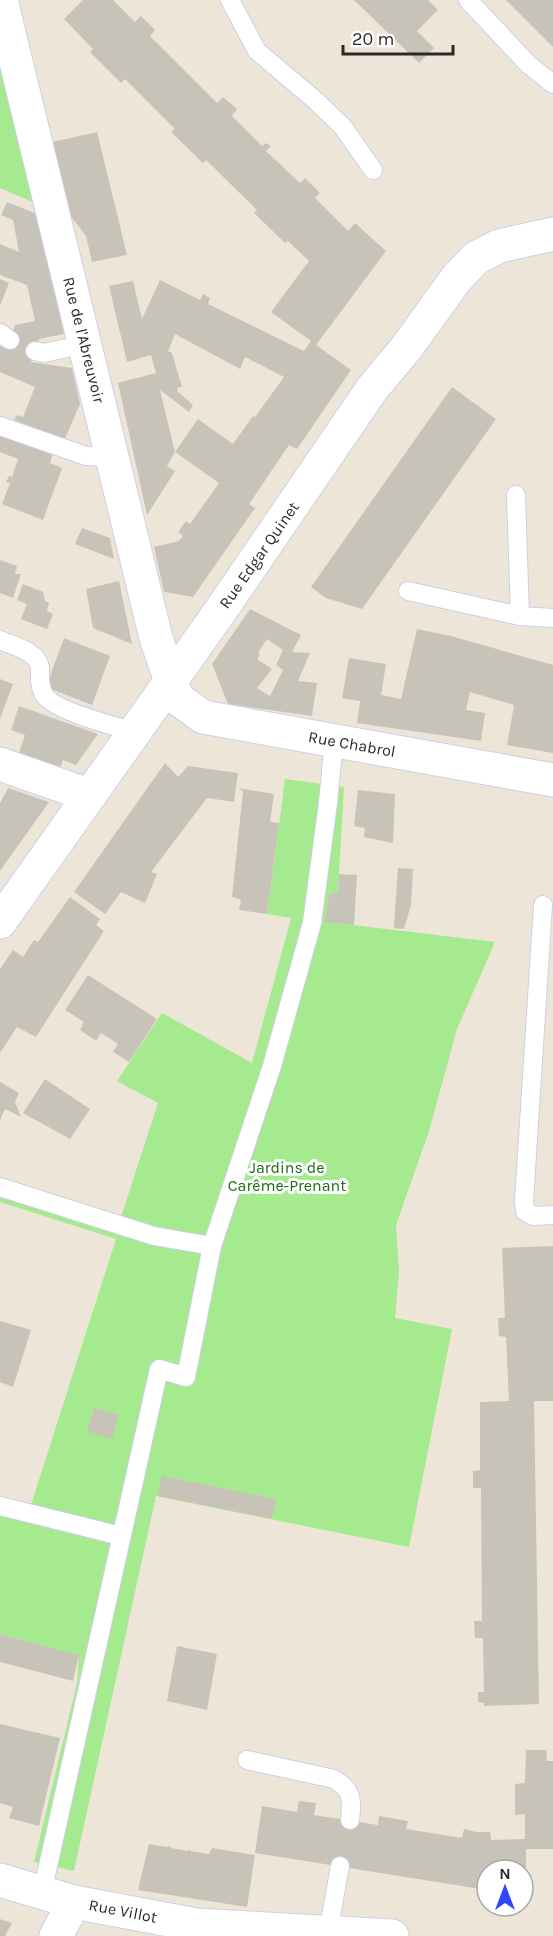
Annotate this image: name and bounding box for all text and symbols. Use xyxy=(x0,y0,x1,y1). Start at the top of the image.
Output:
scale bar xyxy=(343,18,452,56)
text: 20 m xyxy=(352,28,394,50)
street label: Rue de l'Abreuvoir xyxy=(59,275,109,405)
street label: Rue Edgar Quinet xyxy=(215,498,303,612)
street label: Rue Chabrol xyxy=(307,727,397,761)
park label: Jardins de Carême-Prenant xyxy=(228,1158,346,1195)
north arrow xyxy=(475,1858,535,1918)
text: N xyxy=(499,1864,511,1883)
street label: Rue Villot xyxy=(87,1895,159,1927)

